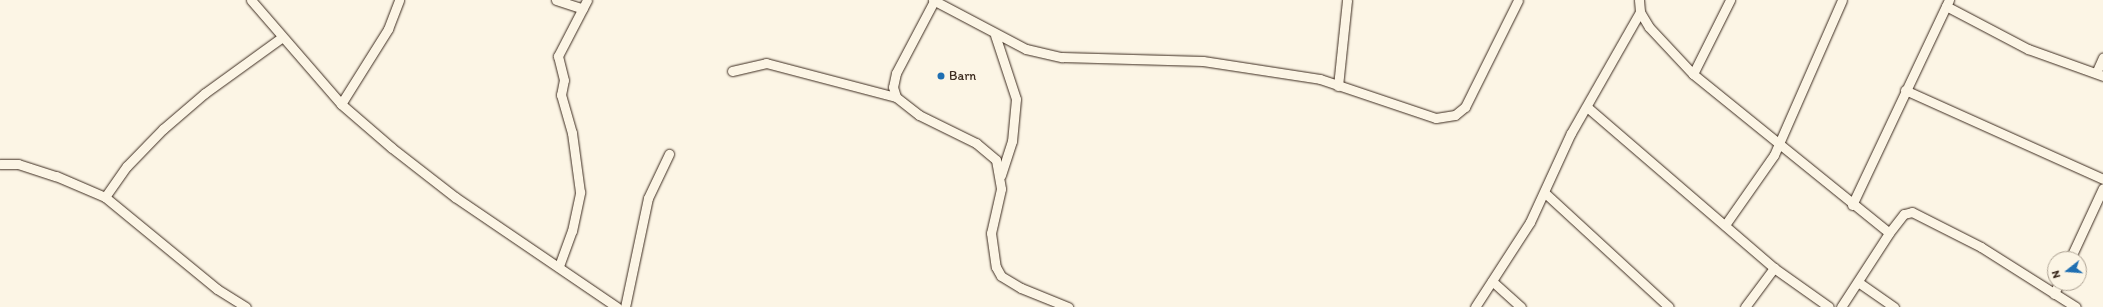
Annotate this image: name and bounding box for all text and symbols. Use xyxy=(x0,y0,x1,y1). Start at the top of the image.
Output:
place label: Barn xyxy=(949,68,976,84)
marker: Barn xyxy=(936,71,946,81)
north arrow xyxy=(2047,251,2087,291)
text: N xyxy=(2049,269,2063,280)

